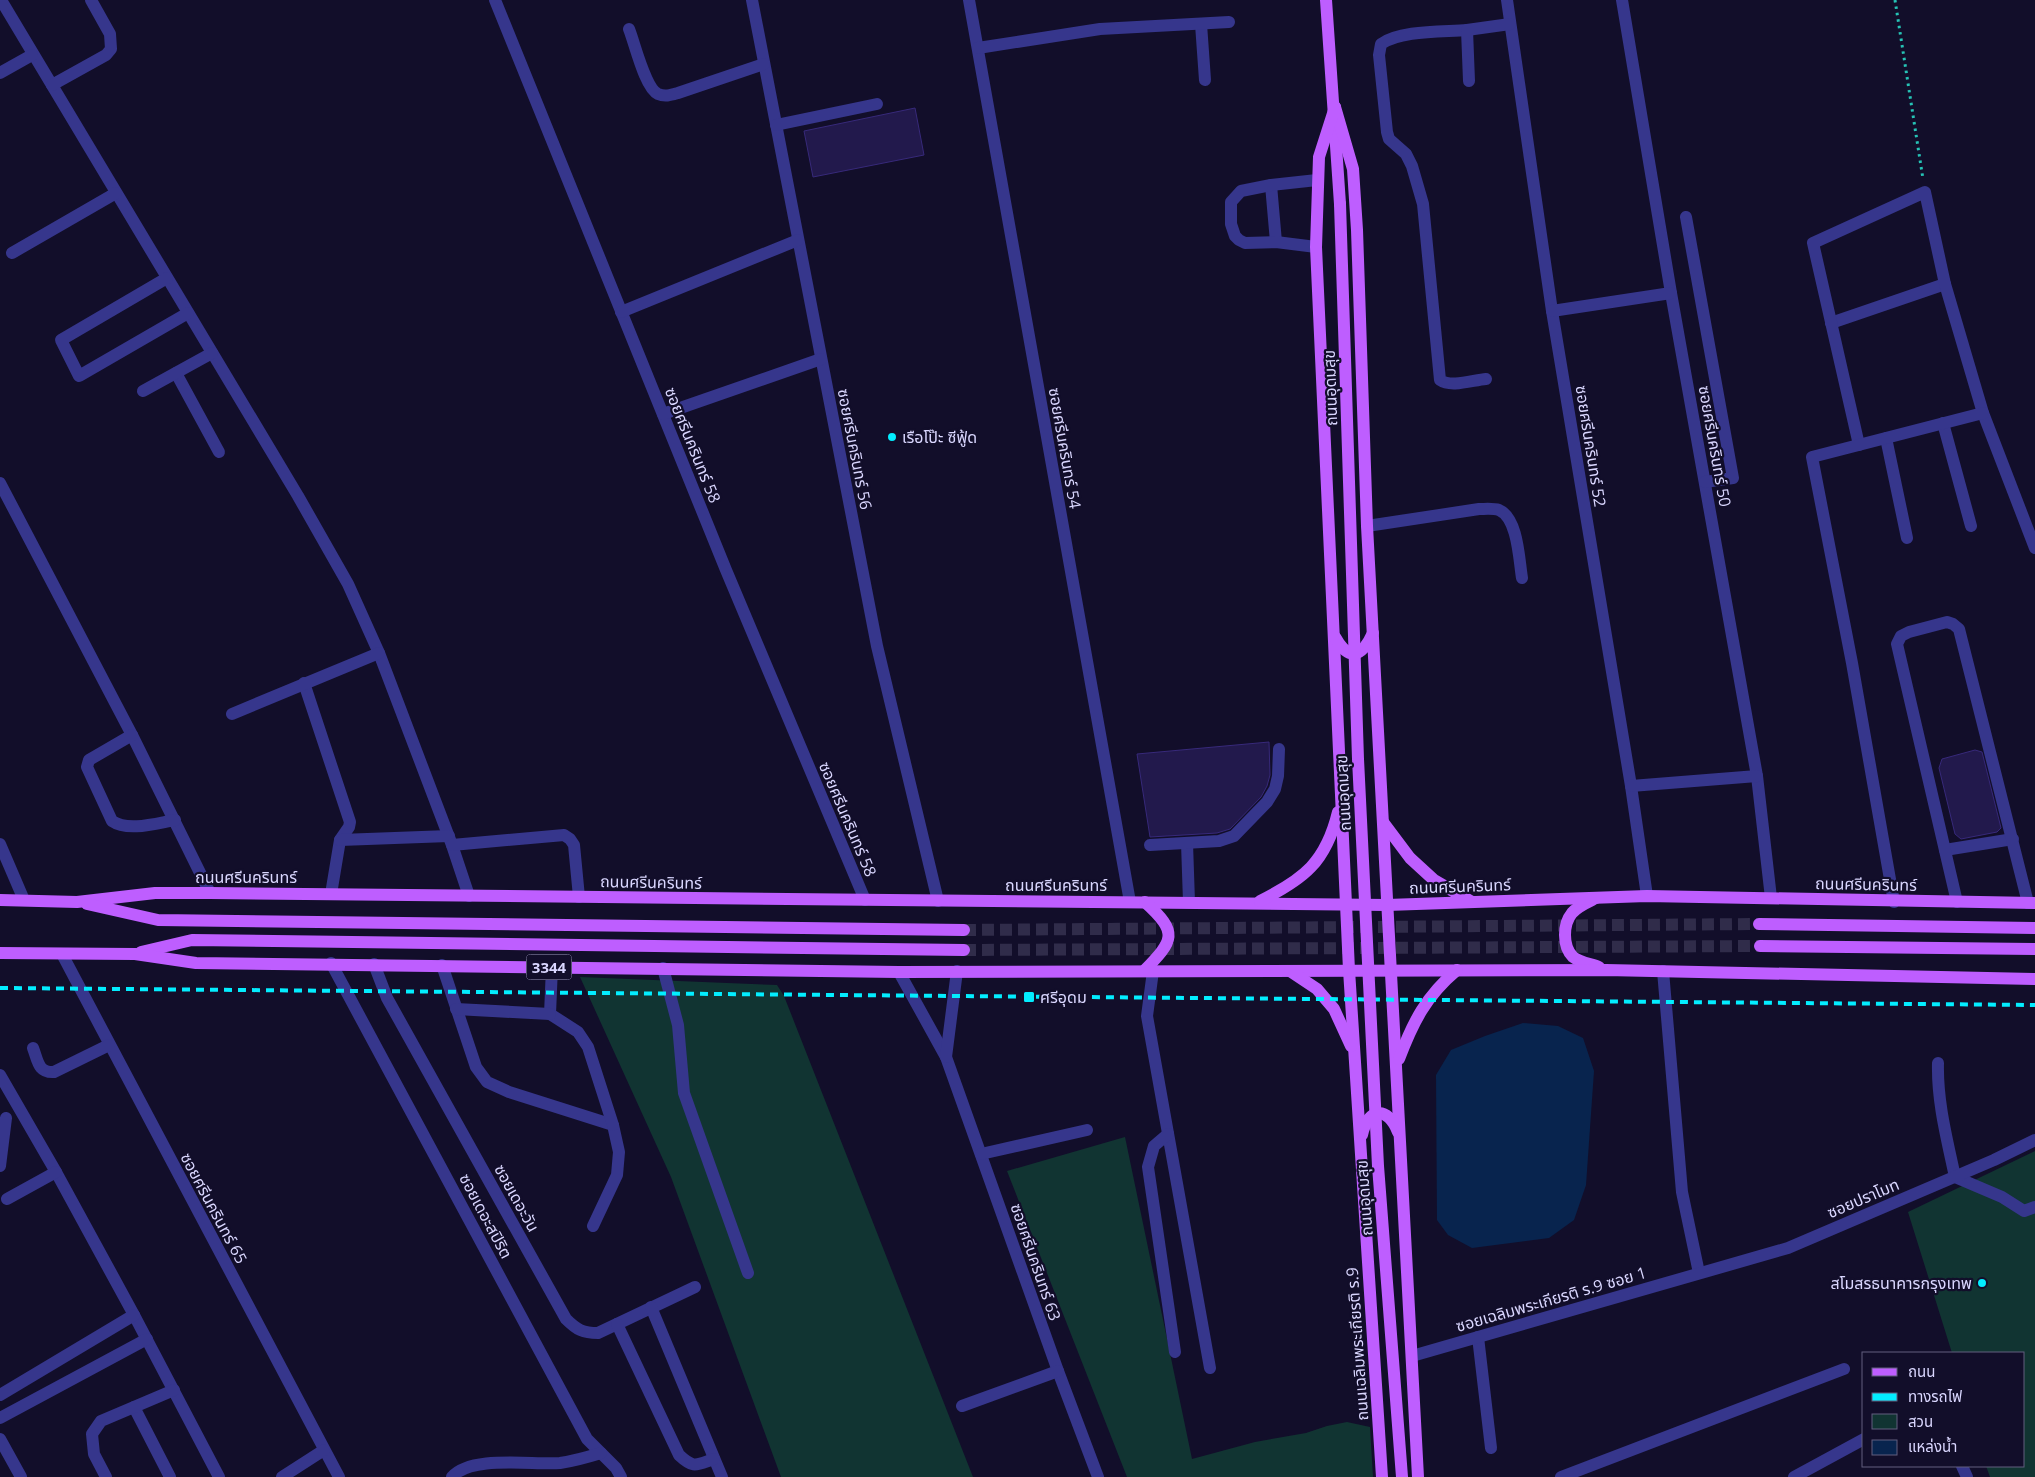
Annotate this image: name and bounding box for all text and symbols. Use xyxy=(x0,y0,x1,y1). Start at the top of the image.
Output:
street label: ถนนอุดมสุข xyxy=(1318,350,1342,426)
street label: ซอยศรีนครินทร์ 58 xyxy=(660,384,726,506)
street label: ซอยศรีนครินทร์ 52 xyxy=(1571,384,1611,508)
street label: ซอยศรีนครินทร์ 50 xyxy=(1694,384,1736,508)
street label: ซอยศรีนครินทร์ 54 xyxy=(1044,386,1086,510)
street label: ซอยศรีนครินทร์ 56 xyxy=(832,387,878,511)
place label: เรือโป๊ะ ซีฟู้ด xyxy=(902,426,977,448)
marker: เรือโป๊ะ ซีฟู้ด xyxy=(886,431,898,443)
street label: ถนนอุดมสุข xyxy=(1330,754,1356,832)
street label: ซอยศรีนครินทร์ 58 xyxy=(814,758,882,880)
street label: ถนนศรีนครินทร์ xyxy=(195,866,298,888)
street label: ถนนศรีนครินทร์ xyxy=(600,870,703,894)
street label: ถนนศรีนครินทร์ xyxy=(1815,872,1918,896)
street label: ถนนศรีนครินทร์ xyxy=(1409,873,1512,899)
street label: ถนนศรีนครินทร์ xyxy=(1005,874,1108,896)
road number: 3344 xyxy=(526,954,572,980)
place label: ศรีอุดม xyxy=(1040,986,1087,1008)
marker: ศรีอุดม xyxy=(1022,990,1036,1004)
street label: ซอยศรีนครินทร์ 65 xyxy=(175,1149,253,1267)
street label: ถนนอุดมสุข xyxy=(1350,1159,1378,1237)
street label: ซอยเดอะวัน xyxy=(489,1160,545,1236)
street label: ซอยเดอะสปิริต xyxy=(454,1170,518,1262)
street label: ซอยปราโมท xyxy=(1824,1173,1902,1223)
street label: ซอยศรีนครินทร์ 63 xyxy=(1006,1200,1066,1324)
street label: ซอยเฉลิมพระเกียรติ ร.9 ซอย 1 xyxy=(1453,1261,1649,1337)
street label: ถนนเฉลิมพระเกียรติ ร.9 xyxy=(1341,1266,1373,1422)
place label: สโมสรธนาคารกรุงเทพ xyxy=(1830,1272,1972,1294)
marker: สโมสรธนาคารกรุงเทพ xyxy=(1976,1277,1988,1289)
legend xyxy=(1862,1352,2025,1467)
text: ถนน xyxy=(1908,1361,1935,1381)
text: ทางรถไฟ xyxy=(1908,1386,1962,1406)
text: สวน xyxy=(1908,1411,1933,1431)
text: แหล่งน้ำ xyxy=(1908,1436,1957,1456)

